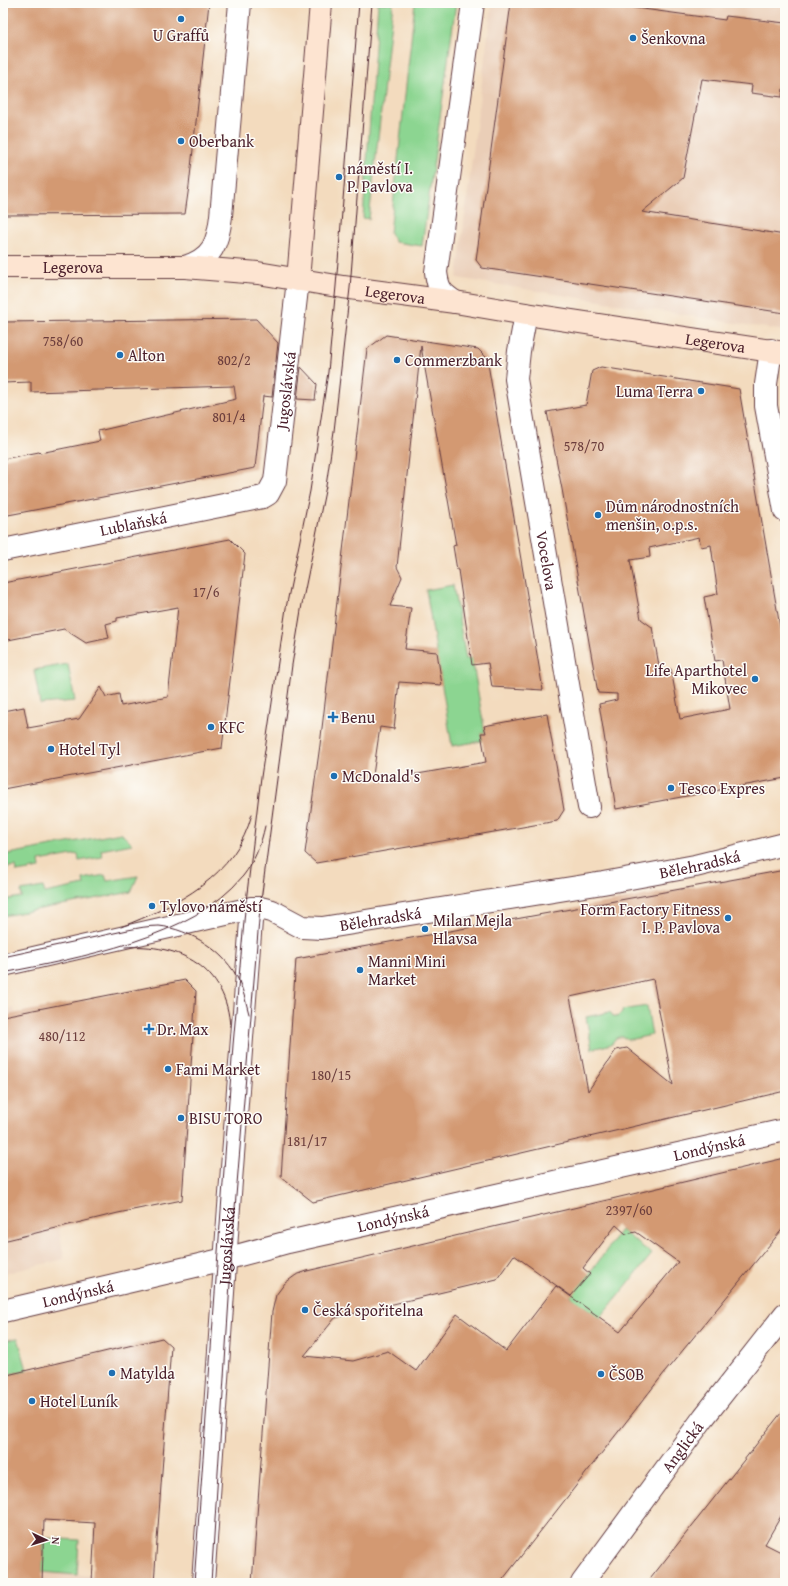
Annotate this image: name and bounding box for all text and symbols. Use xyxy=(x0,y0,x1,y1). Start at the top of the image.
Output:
marker: U Graffů xyxy=(176,14,186,24)
place label: U Graffů xyxy=(153,23,210,47)
place label: Šenkovna xyxy=(641,26,706,50)
marker: Šenkovna xyxy=(628,33,638,43)
place label: Oberbank xyxy=(189,129,255,153)
marker: Oberbank xyxy=(176,136,186,146)
place label: náměstí I. P. Pavlova xyxy=(347,156,413,198)
marker: náměstí I. P. Pavlova xyxy=(334,172,344,182)
street label: Legerova xyxy=(43,255,104,279)
street label: Legerova xyxy=(364,278,427,310)
street label: Legerova xyxy=(684,326,747,359)
house number: 758/60 xyxy=(43,331,83,351)
place label: Alton xyxy=(128,343,165,367)
place label: Commerzbank xyxy=(405,348,503,372)
marker: Alton xyxy=(115,350,125,360)
house number: 802/2 xyxy=(217,350,251,370)
street label: Jugoslávská xyxy=(269,350,302,433)
marker: Commerzbank xyxy=(392,355,402,365)
place label: Luma Terra xyxy=(616,379,693,403)
marker: Luma Terra xyxy=(696,386,706,396)
house number: 801/4 xyxy=(212,407,246,427)
house number: 578/70 xyxy=(564,436,604,456)
place label: Dům národnostních menšin, o.p.s. xyxy=(606,494,739,536)
street label: Lublaňská xyxy=(98,505,169,542)
marker: Dům národnostních menšin, o.p.s. xyxy=(593,510,603,520)
street label: Vocelova xyxy=(530,529,564,593)
house number: 17/6 xyxy=(193,582,220,602)
place label: Life Aparthotel Mikovec xyxy=(646,658,748,700)
marker: Life Aparthotel Mikovec xyxy=(750,674,760,684)
place label: Benu xyxy=(341,705,376,729)
marker: Benu xyxy=(328,712,338,722)
place label: KFC xyxy=(219,715,245,739)
marker: KFC xyxy=(206,722,216,732)
place label: Hotel Tyl xyxy=(59,737,121,761)
marker: Hotel Tyl xyxy=(46,744,56,754)
place label: McDonald's xyxy=(342,764,420,788)
marker: McDonald's xyxy=(329,771,339,781)
place label: Tesco Expres xyxy=(679,776,765,800)
marker: Tesco Expres xyxy=(666,783,676,793)
street label: Bělehradská xyxy=(657,843,743,884)
place label: Tylovo náměstí xyxy=(160,894,263,918)
place label: Form Factory Fitness I. P. Pavlova xyxy=(581,897,720,939)
street label: Bělehradská xyxy=(338,900,423,937)
marker: Tylovo náměstí xyxy=(147,901,157,911)
place label: Milan Mejla Hlavsa xyxy=(433,908,513,950)
marker: Form Factory Fitness I. P. Pavlova xyxy=(723,913,733,923)
marker: Milan Mejla Hlavsa xyxy=(420,924,430,934)
place label: Manni Mini Market xyxy=(368,949,446,991)
marker: Manni Mini Market xyxy=(355,965,365,975)
place label: Dr. Max xyxy=(157,1017,209,1041)
marker: Dr. Max xyxy=(144,1024,154,1034)
house number: 480/112 xyxy=(38,1026,86,1046)
place label: Fami Market xyxy=(176,1057,260,1081)
marker: Fami Market xyxy=(163,1064,173,1074)
house number: 180/15 xyxy=(311,1065,351,1085)
place label: BISU TORO xyxy=(189,1106,263,1130)
marker: BISU TORO xyxy=(176,1113,186,1123)
street label: Londýnská xyxy=(671,1127,748,1167)
house number: 181/17 xyxy=(287,1131,327,1151)
street label: Londýnská xyxy=(355,1199,432,1238)
house number: 2397/60 xyxy=(605,1200,653,1220)
street label: Jugoslávská xyxy=(211,1205,241,1288)
street label: Londýnská xyxy=(40,1273,116,1313)
place label: Česká spořitelna xyxy=(313,1298,424,1322)
marker: Česká spořitelna xyxy=(300,1305,310,1315)
place label: Matylda xyxy=(120,1361,175,1385)
place label: ČSOB xyxy=(609,1362,644,1386)
marker: Matylda xyxy=(107,1368,117,1378)
marker: ČSOB xyxy=(596,1369,606,1379)
place label: Hotel Luník xyxy=(40,1389,119,1413)
marker: Hotel Luník xyxy=(27,1396,37,1406)
street label: Anglická xyxy=(655,1416,709,1477)
north arrow xyxy=(26,1520,66,1560)
text: N xyxy=(48,1536,64,1546)

